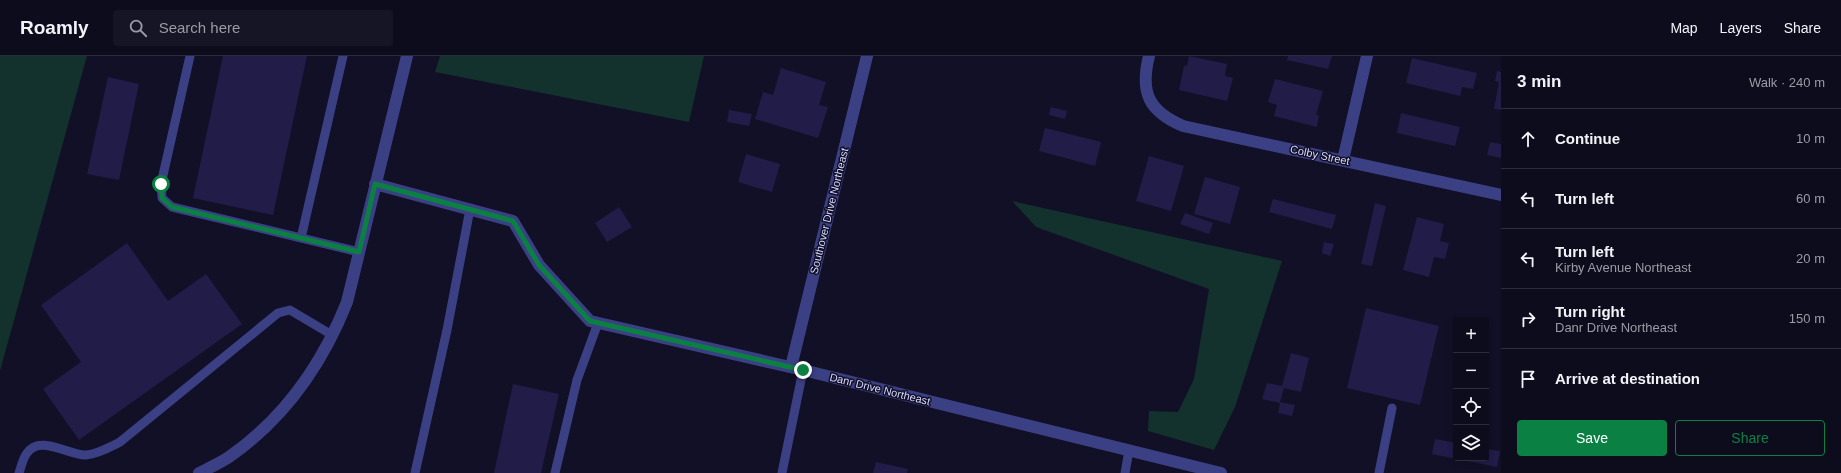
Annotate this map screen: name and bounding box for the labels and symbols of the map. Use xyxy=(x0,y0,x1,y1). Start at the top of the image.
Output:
street label: Colby Street xyxy=(1289,143,1351,167)
street label: Southover Drive Northeast xyxy=(807,147,851,275)
route start xyxy=(152,175,170,193)
route end xyxy=(794,361,812,379)
street label: Danr Drive Northeast xyxy=(828,371,932,407)

